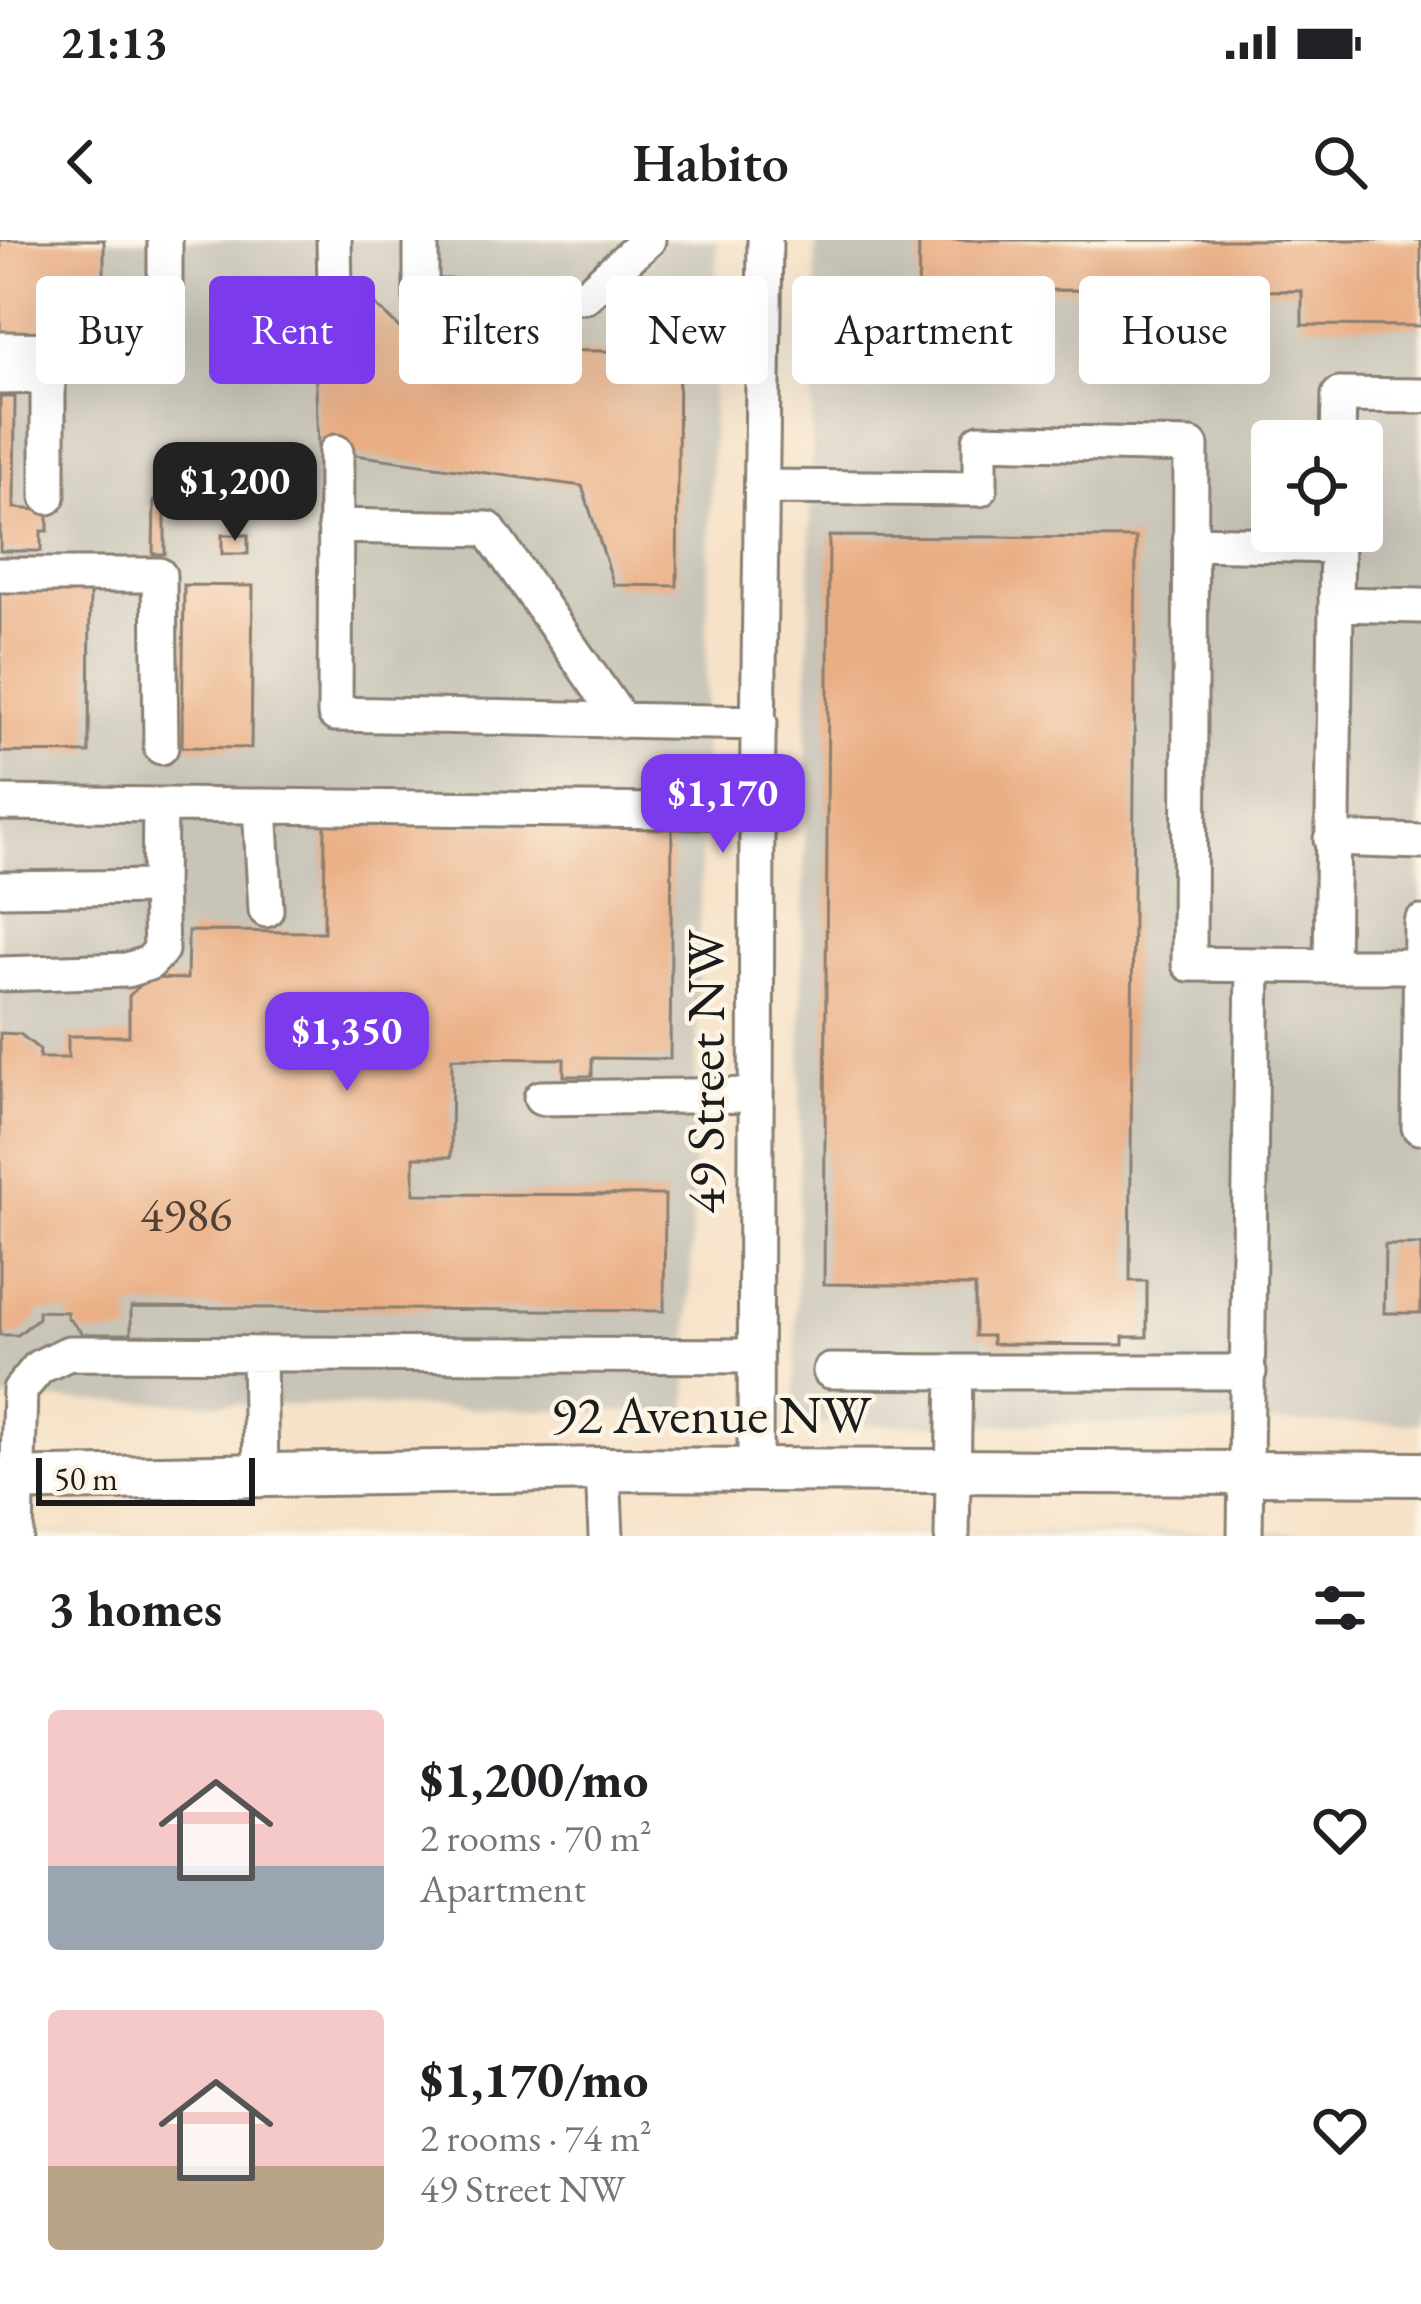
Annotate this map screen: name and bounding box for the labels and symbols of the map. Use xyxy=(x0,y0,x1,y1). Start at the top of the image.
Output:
pin: $1,200 xyxy=(137,442,333,544)
pin: $1,170 xyxy=(625,754,821,856)
street label: 49 Street NW xyxy=(670,928,740,1214)
pin: $1,350 xyxy=(249,992,445,1094)
house number: 4986 xyxy=(140,1183,232,1245)
street label: 92 Avenue NW xyxy=(551,1379,873,1449)
scale bar xyxy=(36,1452,255,1505)

